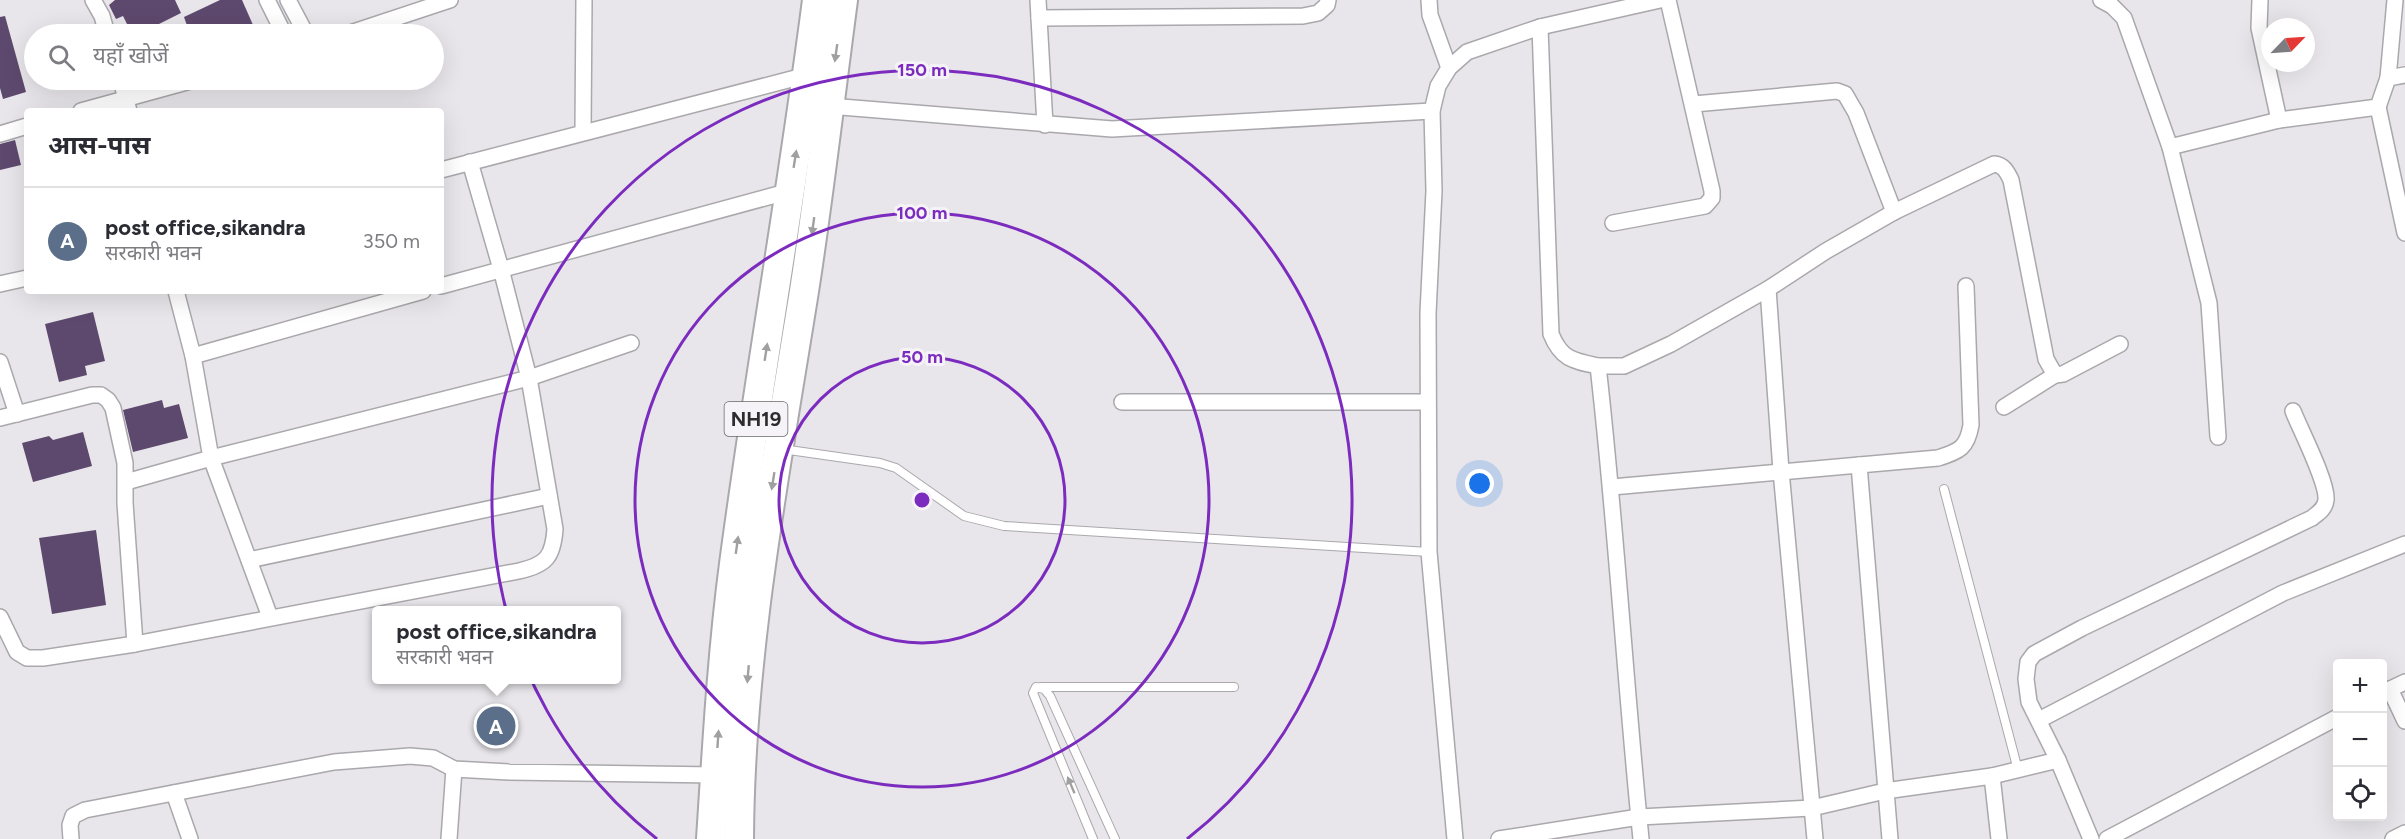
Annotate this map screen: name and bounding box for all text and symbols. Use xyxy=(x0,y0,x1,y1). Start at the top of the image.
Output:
north arrow xyxy=(2261,18,2315,72)
search box xyxy=(24,24,444,90)
icon: search xyxy=(45,41,78,74)
text: यहाँ खोजें xyxy=(93,42,169,69)
one-way arrow xyxy=(831,44,841,63)
text: 150 m xyxy=(897,59,947,81)
text: आस-पास xyxy=(48,129,150,161)
one-way arrow xyxy=(791,149,800,168)
text: 100 m xyxy=(897,202,947,224)
text: post office,sikandra xyxy=(105,214,306,241)
one-way arrow xyxy=(808,217,817,236)
text: A xyxy=(60,229,75,253)
text: 350 m xyxy=(363,229,420,253)
text: सरकारी भवन xyxy=(105,241,202,265)
one-way arrow xyxy=(761,342,770,361)
text: 50 m xyxy=(901,346,943,368)
road number: NH19 xyxy=(724,402,788,436)
your location xyxy=(1465,469,1494,498)
one-way arrow xyxy=(768,472,777,491)
centre of rings xyxy=(912,490,932,510)
one-way arrow xyxy=(733,535,742,554)
popup xyxy=(372,606,621,684)
text: post office,sikandra xyxy=(396,618,597,645)
text: सरकारी भवन xyxy=(396,645,493,669)
map controls xyxy=(2333,659,2387,821)
button: + xyxy=(2333,659,2387,713)
one-way arrow xyxy=(743,665,753,684)
pin: A xyxy=(476,704,516,748)
button: − xyxy=(2333,713,2387,767)
one-way arrow xyxy=(713,729,723,748)
button: locate xyxy=(2333,767,2387,821)
one-way arrow xyxy=(1066,776,1075,794)

